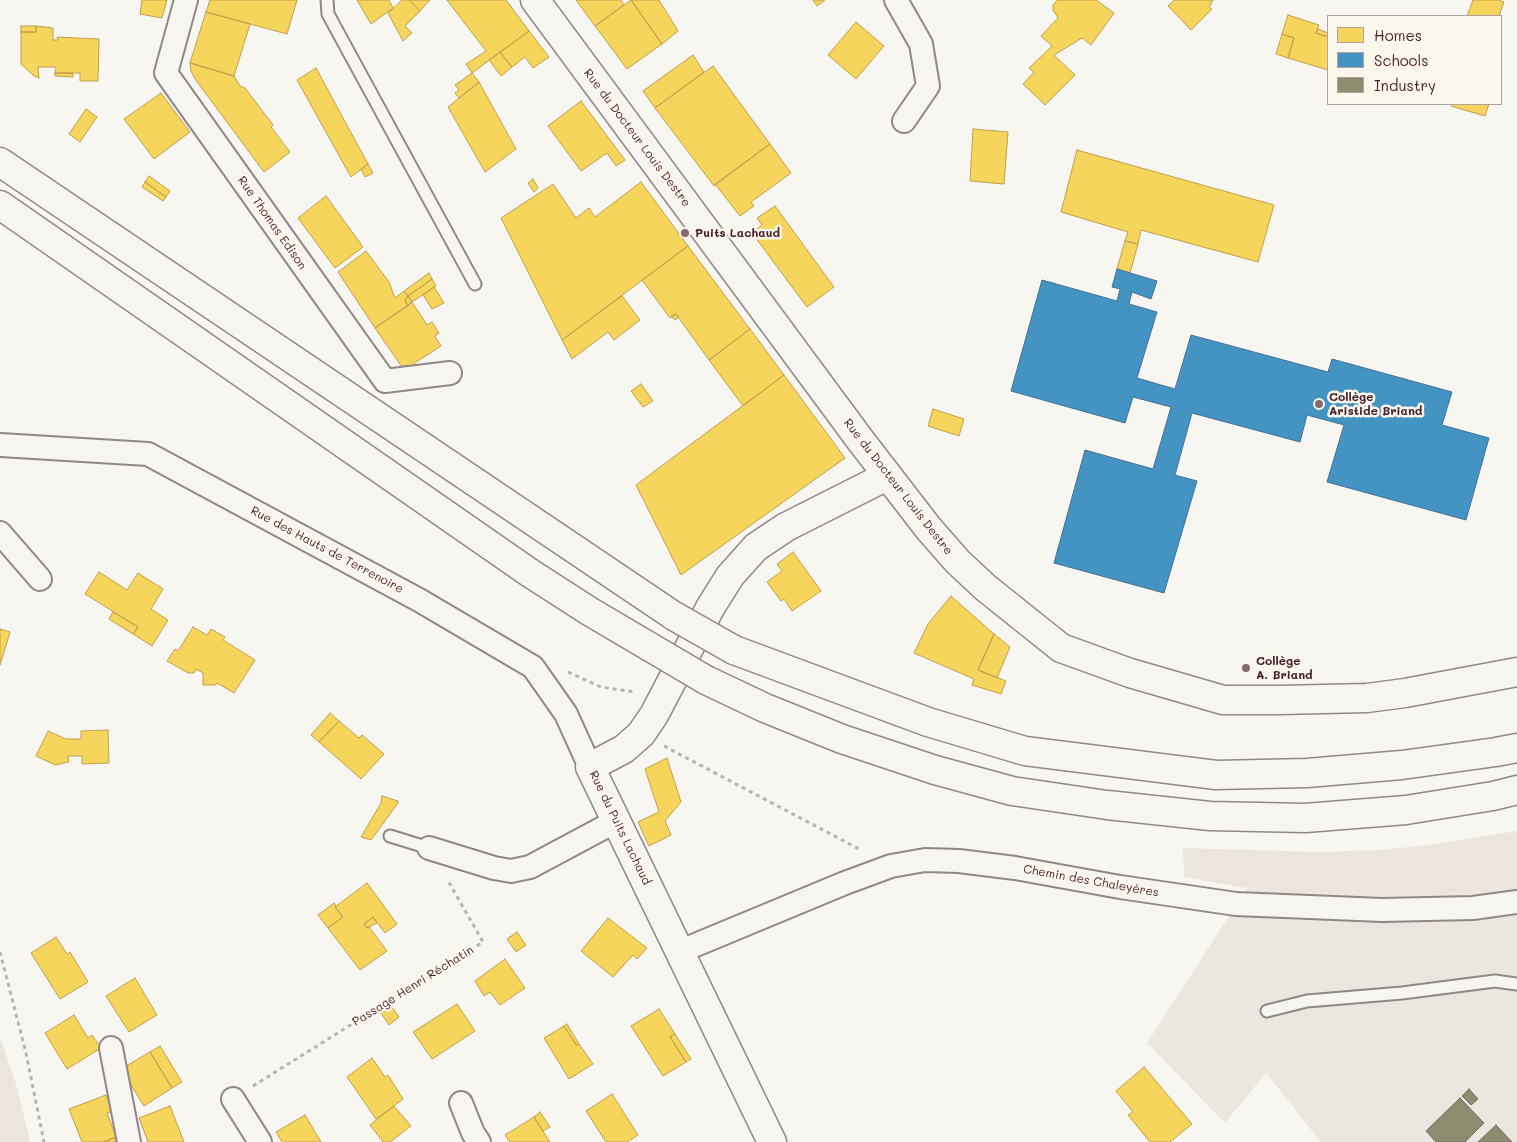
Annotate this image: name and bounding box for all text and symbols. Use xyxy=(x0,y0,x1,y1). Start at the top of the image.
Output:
legend xyxy=(1327,15,1502,105)
text: Homes xyxy=(1374,25,1422,45)
text: Schools xyxy=(1374,50,1429,70)
street label: Rue du Docteur Louis Destre xyxy=(580,66,694,210)
text: Industry xyxy=(1374,75,1436,95)
street label: Rue Thomas Edison xyxy=(234,174,310,272)
place label: Puits Lachaud xyxy=(695,226,780,240)
marker: Puits Lachaud xyxy=(679,227,691,239)
place label: Collège Aristide Briand xyxy=(1329,390,1422,418)
marker: Collège Aristide Briand xyxy=(1313,398,1325,410)
street label: Rue du Docteur Louis Destre xyxy=(840,416,956,558)
street label: Rue des Hauts de Terrenoire xyxy=(248,503,406,597)
place label: Collège A. Briand xyxy=(1256,654,1313,682)
marker: Collège A. Briand xyxy=(1240,662,1252,674)
street label: Rue du Puits Lachaud xyxy=(586,769,654,887)
street label: Chemin des Chaleyères xyxy=(1022,862,1160,900)
street label: Passage Henri Réchatin xyxy=(350,943,476,1029)

